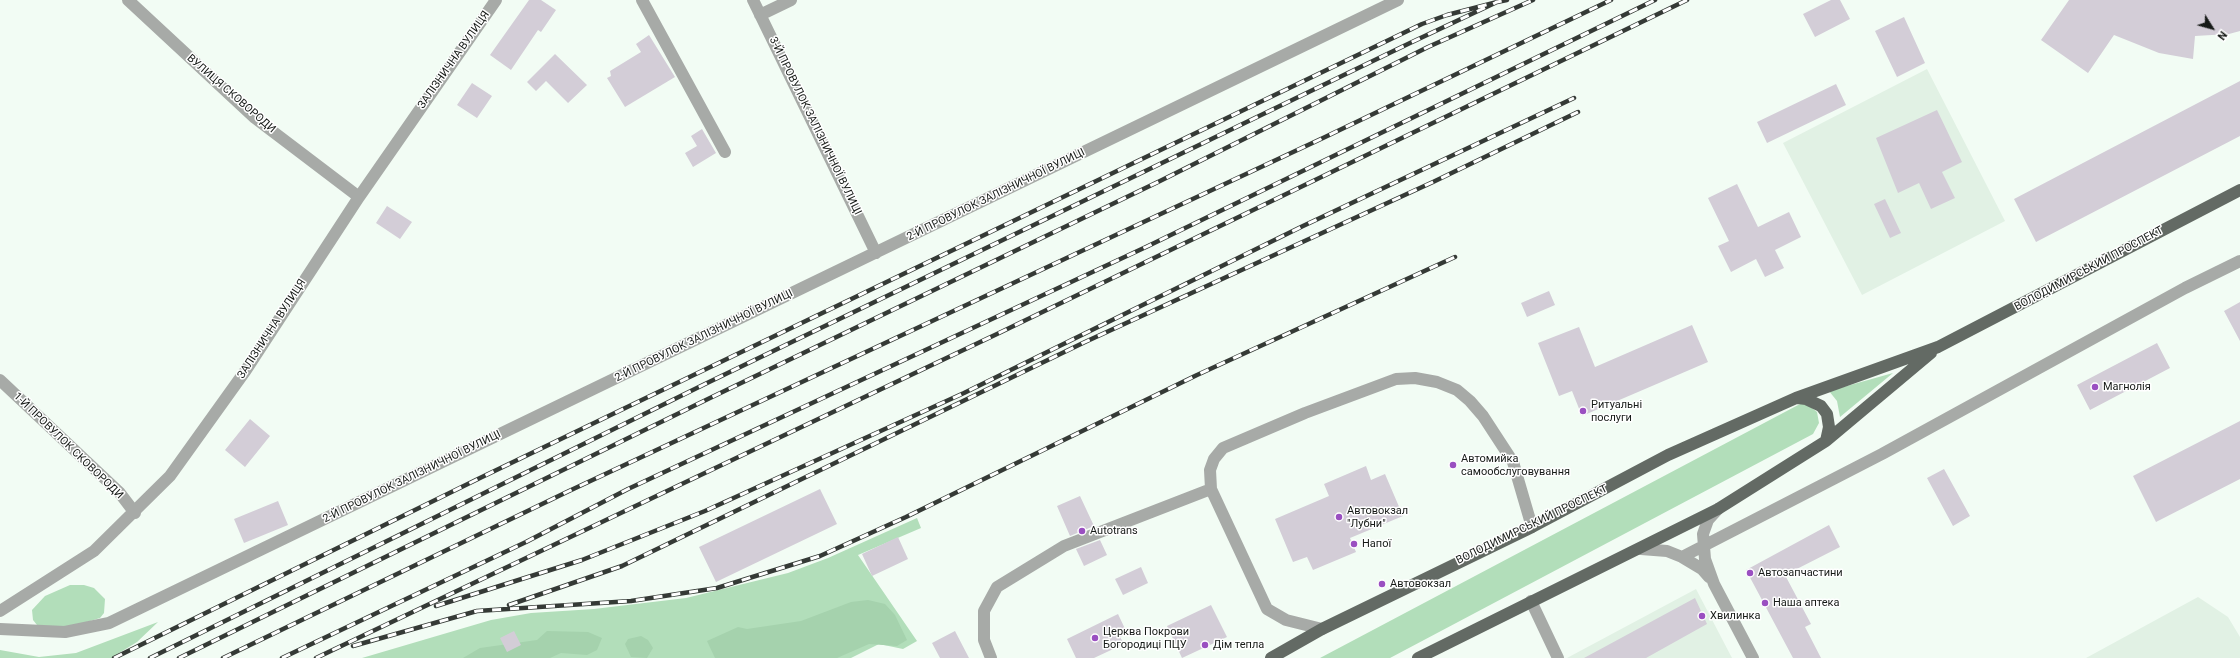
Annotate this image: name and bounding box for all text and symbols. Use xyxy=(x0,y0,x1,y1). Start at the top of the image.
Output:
north arrow xyxy=(2192,8,2232,48)
street label: ЗАЛІЗНИЧНА ВУЛИЦЯ xyxy=(415,9,493,111)
text: N xyxy=(2214,29,2230,43)
street label: 3-Й ПРОВУЛОК ЗАЛІЗНИЧНОЇ ВУЛИЦІ xyxy=(766,35,864,217)
street label: ВУЛИЦЯ СКОВОРОДИ xyxy=(184,52,278,136)
street label: 2-Й ПРОВУЛОК ЗАЛІЗНИЧНОЇ ВУЛИЦІ xyxy=(905,146,1087,244)
street label: ВОЛОДИМИРСЬКИЙ ПРОСПЕКТ xyxy=(2012,224,2166,314)
street label: ЗАЛІЗНИЧНА ВУЛИЦЯ xyxy=(235,277,309,381)
street label: 2-Й ПРОВУЛОК ЗАЛІЗНИЧНОЇ ВУЛИЦІ xyxy=(613,287,795,385)
place label: Магнолія xyxy=(2103,380,2151,394)
marker: Магнолія xyxy=(2090,382,2100,392)
street label: 1-Й ПРОВУЛОК СКОВОРОДИ xyxy=(10,390,126,502)
place label: Ритуальні послуги xyxy=(1591,398,1642,424)
marker: Ритуальні послуги xyxy=(1578,406,1588,416)
street label: 2-Й ПРОВУЛОК ЗАЛІЗНИЧНОЇ ВУЛИЦІ xyxy=(321,428,503,526)
place label: Автомийка самообслуговування xyxy=(1461,452,1570,478)
marker: Автомийка самообслуговування xyxy=(1448,460,1458,470)
street label: ВОЛОДИМИРСЬКИЙ ПРОСПЕКТ xyxy=(1454,483,1610,567)
place label: Автовокзал "Лубни" xyxy=(1347,504,1408,530)
marker: Автовокзал "Лубни" xyxy=(1334,512,1344,522)
place label: Autotrans xyxy=(1090,524,1138,538)
marker: Autotrans xyxy=(1077,526,1087,536)
place label: Напої xyxy=(1362,537,1391,551)
marker: Напої xyxy=(1349,539,1359,549)
place label: Автозапчастини xyxy=(1758,566,1843,580)
marker: Автозапчастини xyxy=(1745,568,1755,578)
place label: Автовокзал xyxy=(1390,577,1451,591)
marker: Автовокзал xyxy=(1377,579,1387,589)
place label: Наша аптека xyxy=(1773,596,1839,610)
marker: Наша аптека xyxy=(1760,598,1770,608)
place label: Хвилинка xyxy=(1710,609,1761,623)
marker: Хвилинка xyxy=(1697,611,1707,621)
place label: Церква Покрови Богородиці ПЦУ xyxy=(1103,625,1189,651)
marker: Церква Покрови Богородиці ПЦУ xyxy=(1090,633,1100,643)
place label: Дім тепла xyxy=(1213,638,1264,652)
marker: Дім тепла xyxy=(1200,640,1210,650)

